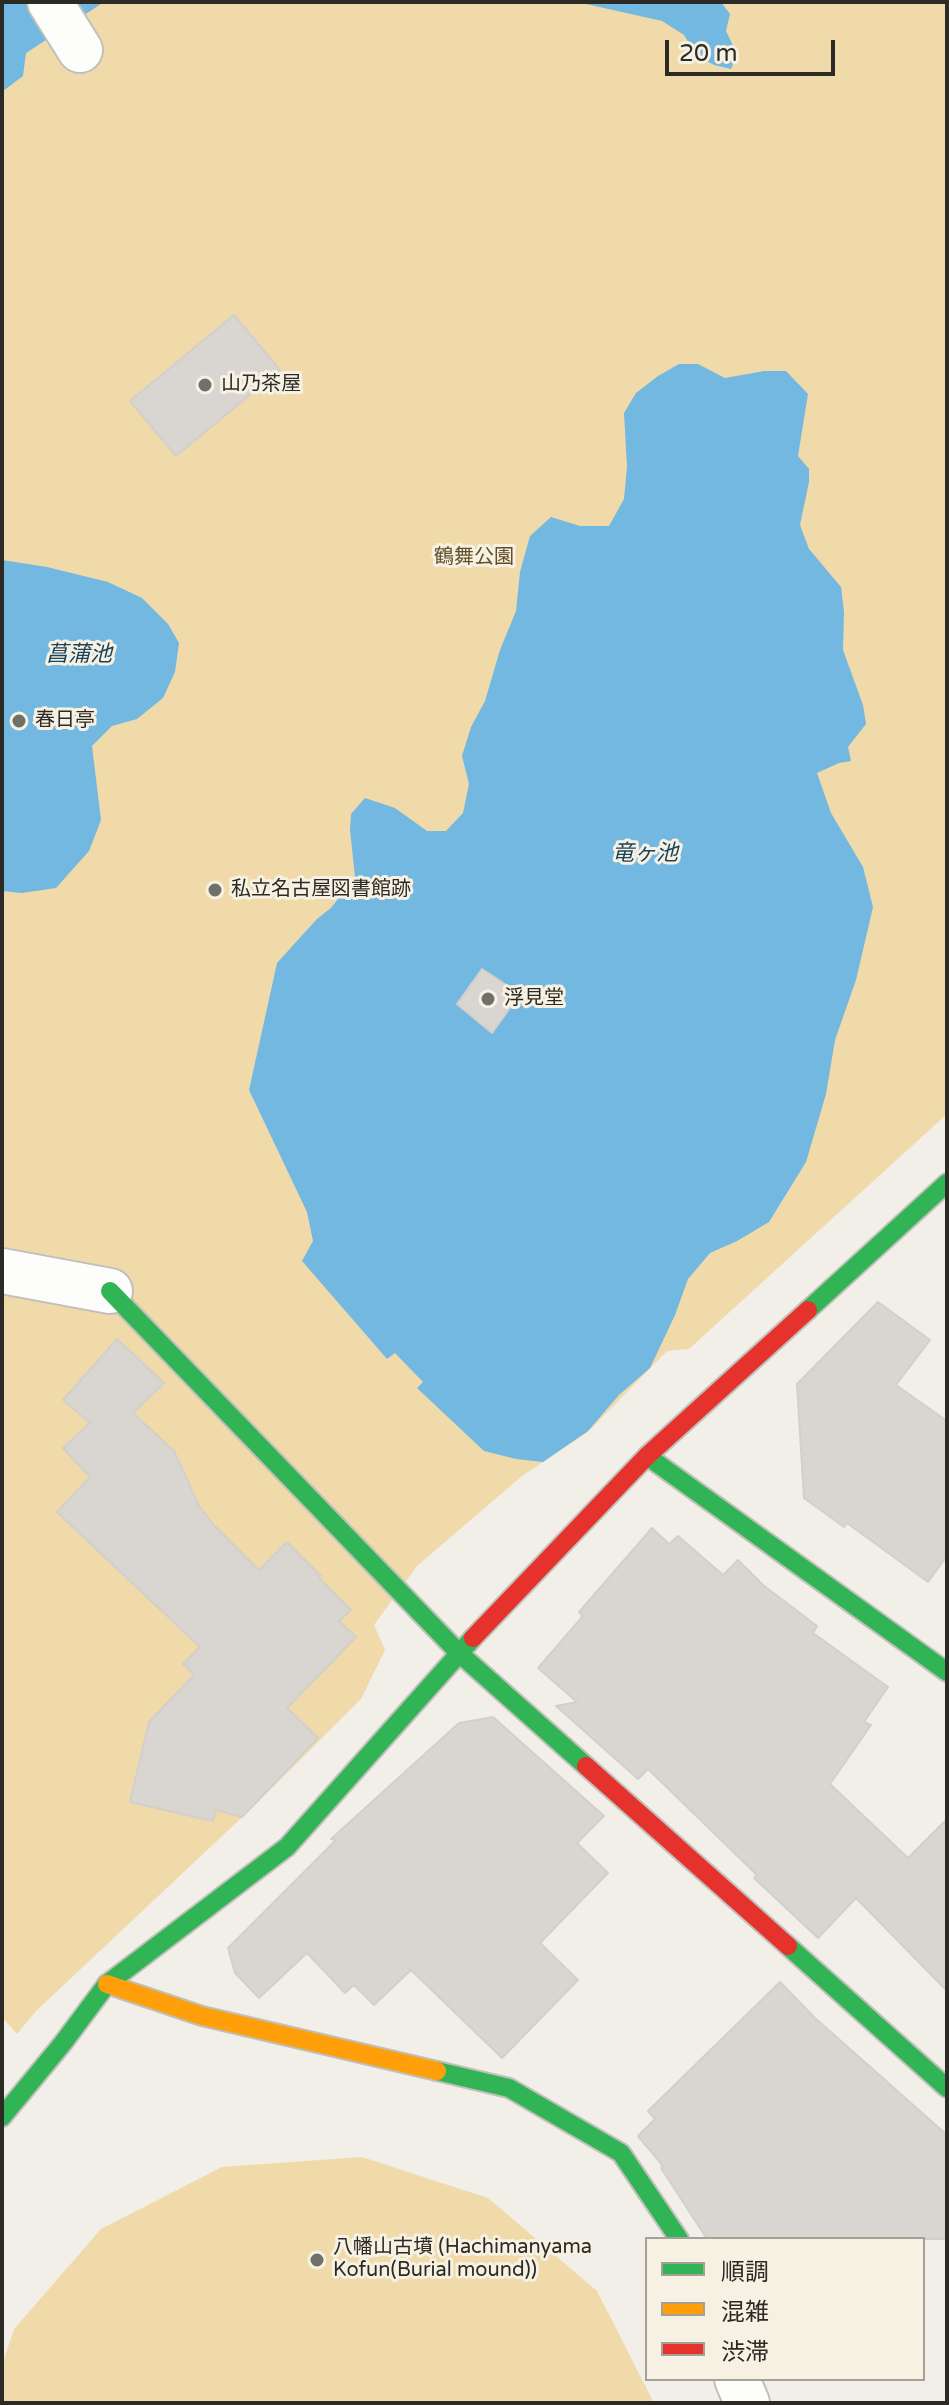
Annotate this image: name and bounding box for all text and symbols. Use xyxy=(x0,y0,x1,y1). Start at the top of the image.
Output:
scale bar xyxy=(669,24,839,74)
text: 20 m xyxy=(679,39,737,68)
place label: 山乃茶屋 xyxy=(221,373,301,397)
marker: 山乃茶屋 xyxy=(196,376,214,394)
park label: 鶴舞公園 xyxy=(434,546,514,570)
water label: 菖蒲池 xyxy=(46,642,112,668)
place label: 春日亭 xyxy=(35,709,95,733)
marker: 春日亭 xyxy=(10,712,28,730)
water label: 竜ヶ池 xyxy=(612,841,678,867)
place label: 私立名古屋図書館跡 xyxy=(231,878,411,902)
marker: 私立名古屋図書館跡 xyxy=(206,881,224,899)
place label: 浮見堂 xyxy=(504,987,564,1011)
marker: 浮見堂 xyxy=(479,990,497,1008)
place label: 八幡山古墳 (Hachimanyama Kofun(Burial mound)) xyxy=(333,2236,592,2283)
legend xyxy=(645,2237,925,2381)
marker: 八幡山古墳 (Hachimanyama Kofun(Burial mound)) xyxy=(308,2251,326,2269)
text: 順調 xyxy=(721,2258,769,2287)
text: 混雑 xyxy=(721,2298,769,2327)
text: 渋滞 xyxy=(721,2338,769,2367)

